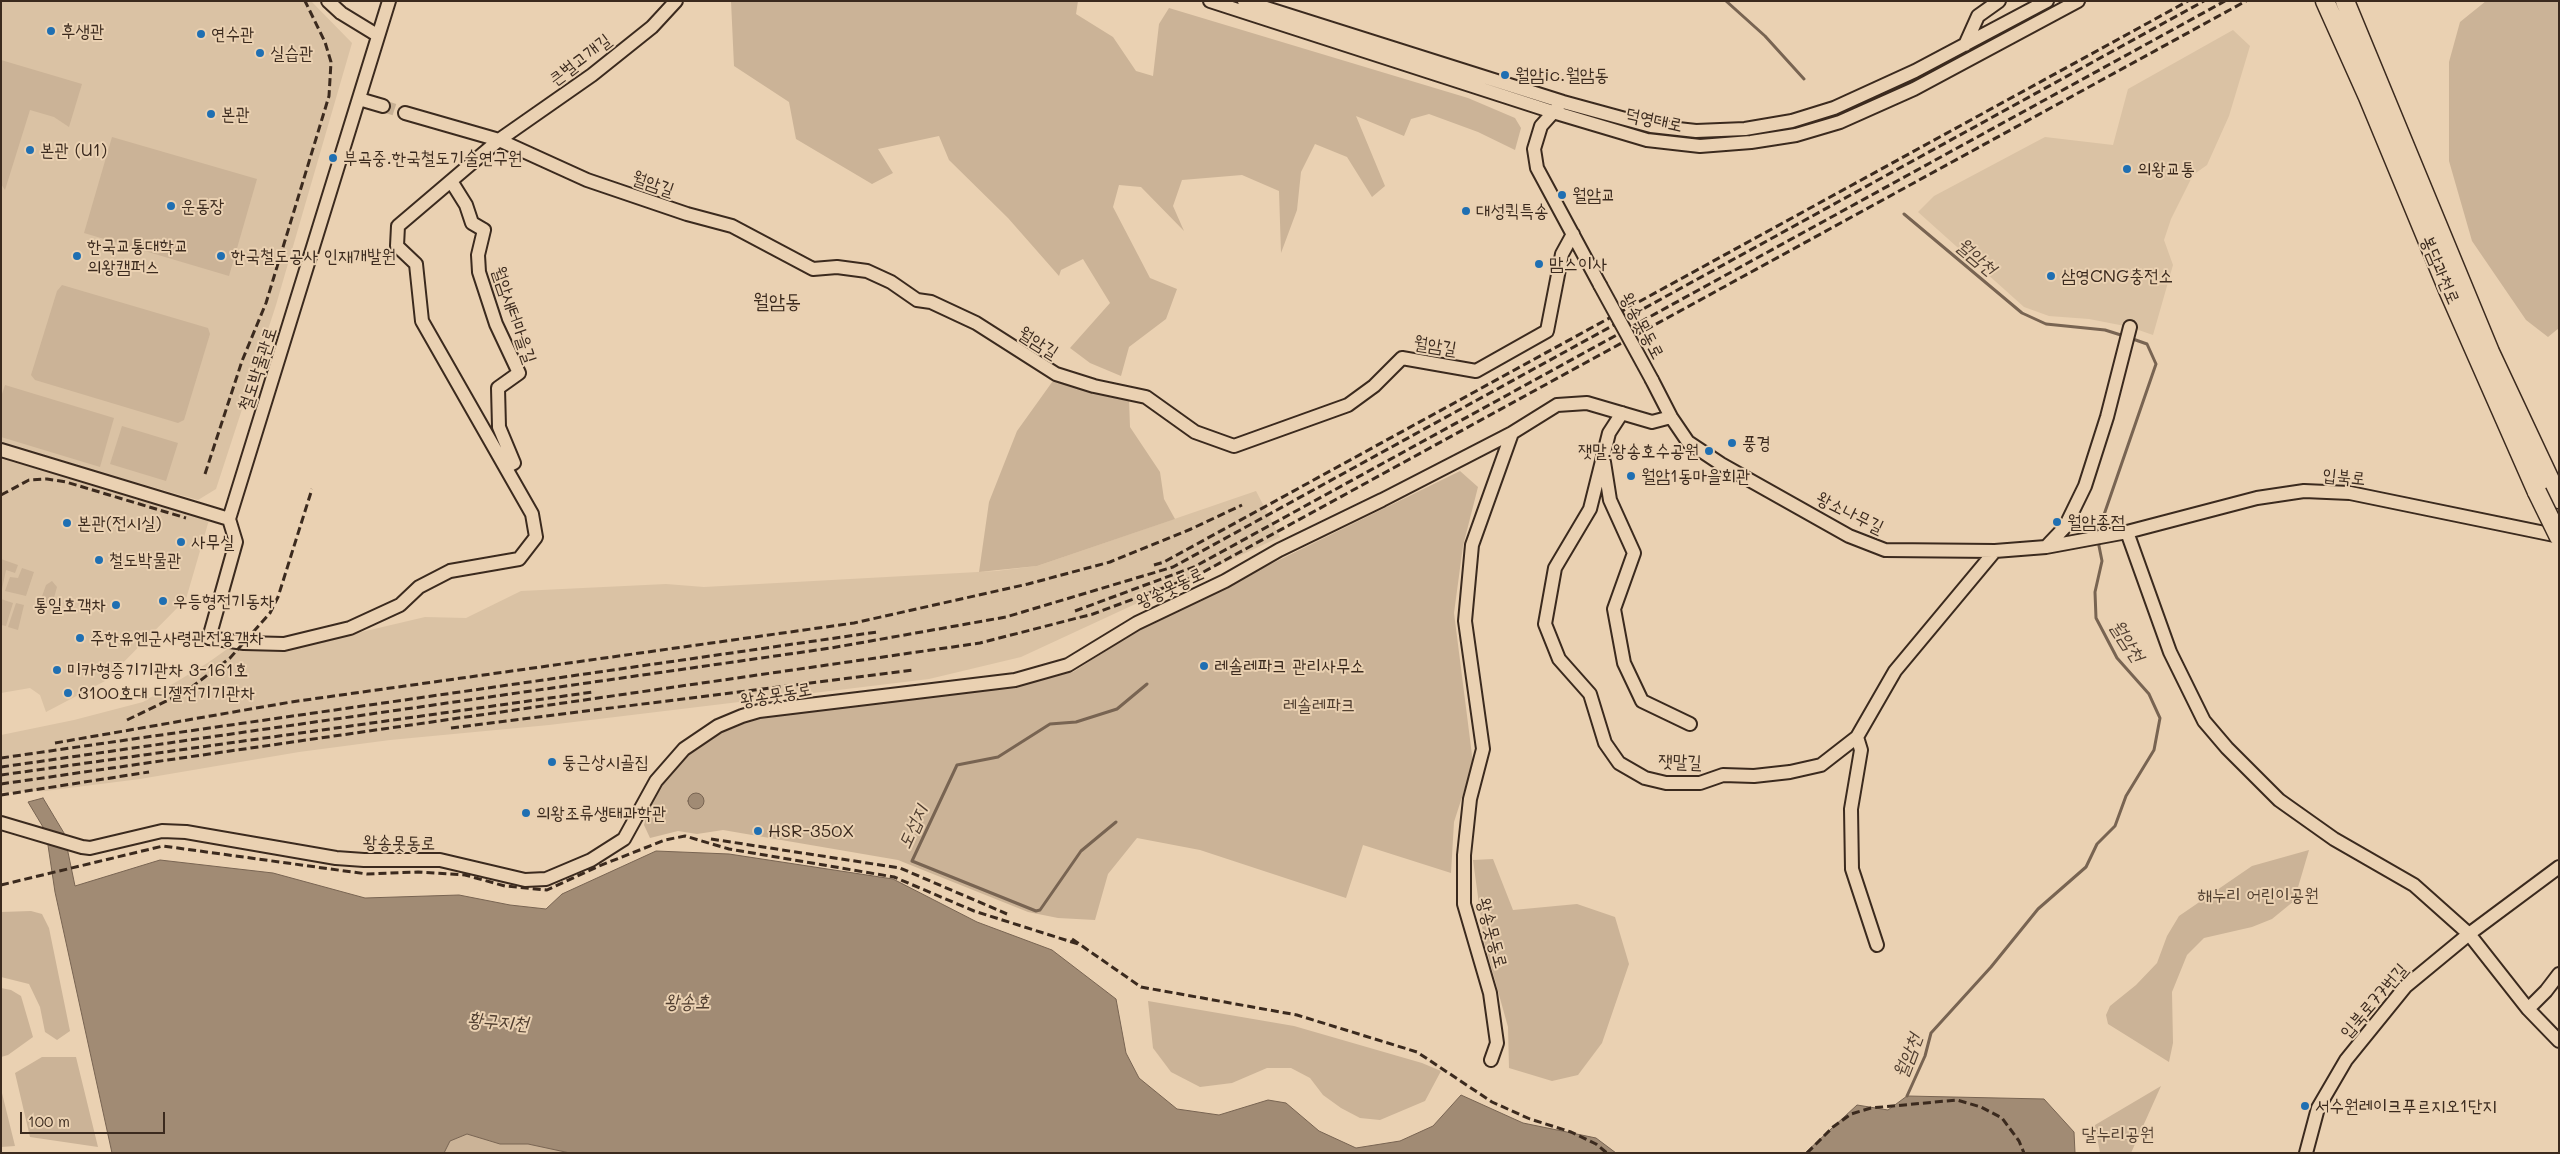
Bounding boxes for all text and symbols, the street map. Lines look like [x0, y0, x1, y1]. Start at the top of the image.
place label: 후생관 [61, 20, 104, 42]
place label: 연수관 [211, 23, 254, 45]
marker: 후생관 [45, 25, 57, 37]
marker: 연수관 [195, 28, 207, 40]
street label: 큰벌고개길 [545, 30, 615, 90]
place label: 실습관 [270, 42, 313, 64]
marker: 실습관 [254, 47, 266, 59]
place label: 월암ic.월암동 [1515, 64, 1609, 86]
marker: 월암ic.월암동 [1499, 69, 1511, 81]
place label: 본관 [221, 103, 250, 125]
street label: 덕영대로 [1623, 103, 1685, 137]
marker: 본관 [205, 108, 217, 120]
place label: 본관 (U1) [40, 139, 107, 161]
marker: 본관 (U1) [24, 144, 36, 156]
place label: 부곡중.한국철도기술연구원 [343, 147, 522, 169]
marker: 부곡중.한국철도기술연구원 [327, 152, 339, 164]
place label: 의왕교통 [2137, 158, 2195, 180]
marker: 의왕교통 [2121, 163, 2133, 175]
street label: 월암길 [629, 167, 677, 201]
place label: 월암교 [1572, 184, 1615, 206]
marker: 월암교 [1556, 189, 1568, 201]
place label: 운동장 [181, 195, 224, 217]
marker: 운동장 [165, 200, 177, 212]
place label: 대성퀵특송 [1476, 200, 1548, 222]
marker: 대성퀵특송 [1460, 205, 1472, 217]
street label: 봉담과천로 [2416, 232, 2464, 308]
water label: 월암천 [1951, 234, 2001, 280]
place label: 한국교통대학교 의왕캠퍼스 [87, 235, 188, 278]
place label: 한국철도공사 인재개발원 [231, 245, 396, 267]
marker: 한국교통대학교 의왕캠퍼스 [71, 250, 83, 262]
marker: 한국철도공사 인재개발원 [215, 250, 227, 262]
place label: 맘스이사 [1549, 253, 1607, 275]
marker: 맘스이사 [1533, 258, 1545, 270]
street label: 월암새터마을길 [487, 264, 541, 366]
place label: 삼영CNG충전소 [2061, 265, 2173, 287]
marker: 삼영CNG충전소 [2045, 270, 2057, 282]
street label: 왕송못동로 [1615, 289, 1669, 363]
district label: 월암동 [753, 290, 801, 314]
street label: 월암길 [1014, 322, 1062, 364]
street label: 철도박물관로 [234, 324, 282, 414]
street label: 월암길 [1412, 332, 1458, 360]
place label: 풍경 [1742, 432, 1771, 454]
marker: 풍경 [1726, 437, 1738, 449]
place label: 잿말.왕송호수공원 [1578, 440, 1699, 462]
marker: 잿말.왕송호수공원 [1703, 445, 1715, 457]
street label: 입북로 [2321, 464, 2367, 490]
place label: 월암1동마을회관 [1641, 465, 1750, 487]
marker: 월암1동마을회관 [1625, 470, 1637, 482]
street label: 왕소나무길 [1813, 487, 1887, 539]
place label: 월암종점 [2067, 511, 2125, 533]
place label: 본관(전시실) [77, 512, 162, 534]
marker: 월암종점 [2051, 516, 2063, 528]
marker: 본관(전시실) [61, 517, 73, 529]
place label: 사무실 [191, 531, 234, 553]
marker: 사무실 [175, 536, 187, 548]
place label: 철도박물관 [109, 549, 181, 571]
marker: 철도박물관 [93, 554, 105, 566]
street label: 왕송못동로 [1133, 563, 1207, 613]
place label: 우등형전기동차 [173, 590, 274, 612]
place label: 통일호객차 [34, 594, 106, 616]
marker: 우등형전기동차 [157, 595, 169, 607]
marker: 통일호객차 [110, 599, 122, 611]
water label: 월암천 [2105, 616, 2149, 666]
place label: 주한유엔군사령관전용객차 [90, 627, 264, 649]
marker: 주한유엔군사령관전용객차 [74, 632, 86, 644]
place label: 레솔레파크 관리사무소 [1214, 655, 1365, 677]
place label: 미카형증기기관차 3-161호 [67, 659, 248, 681]
marker: 레솔레파크 관리사무소 [1198, 660, 1210, 672]
marker: 미카형증기기관차 3-161호 [51, 664, 63, 676]
street label: 왕송못동로 [738, 678, 814, 712]
place label: 3100호대 디젤전기기관차 [78, 682, 255, 704]
marker: 3100호대 디젤전기기관차 [62, 687, 74, 699]
park label: 레솔레파크 [1283, 694, 1355, 716]
street label: 잿말길 [1658, 750, 1702, 774]
place label: 둥근상시골집 [562, 751, 649, 773]
marker: 둥근상시골집 [546, 756, 558, 768]
water label: 도섭지 [893, 801, 933, 853]
place label: 의왕조류생태과학관 [536, 802, 666, 824]
marker: 의왕조류생태과학관 [520, 807, 532, 819]
place label: HSR-350X [768, 820, 854, 842]
marker: HSR-350X [752, 825, 764, 837]
street label: 왕송못동로 [363, 832, 435, 854]
park label: 해누리 어린이공원 [2197, 884, 2319, 906]
street label: 왕송못동로 [1472, 895, 1512, 971]
street label: 입북로77번길 [2336, 959, 2412, 1043]
water label: 왕송호 [664, 991, 710, 1013]
water label: 황구지천 [467, 1008, 529, 1036]
water label: 월암천 [1889, 1031, 1927, 1081]
place label: 서수원레이크푸르지오1단지 [2315, 1095, 2497, 1117]
marker: 서수원레이크푸르지오1단지 [2299, 1100, 2311, 1112]
scale bar [22, 1102, 168, 1134]
text: 100 m [28, 1111, 70, 1131]
park label: 달누리공원 [2082, 1123, 2154, 1145]

